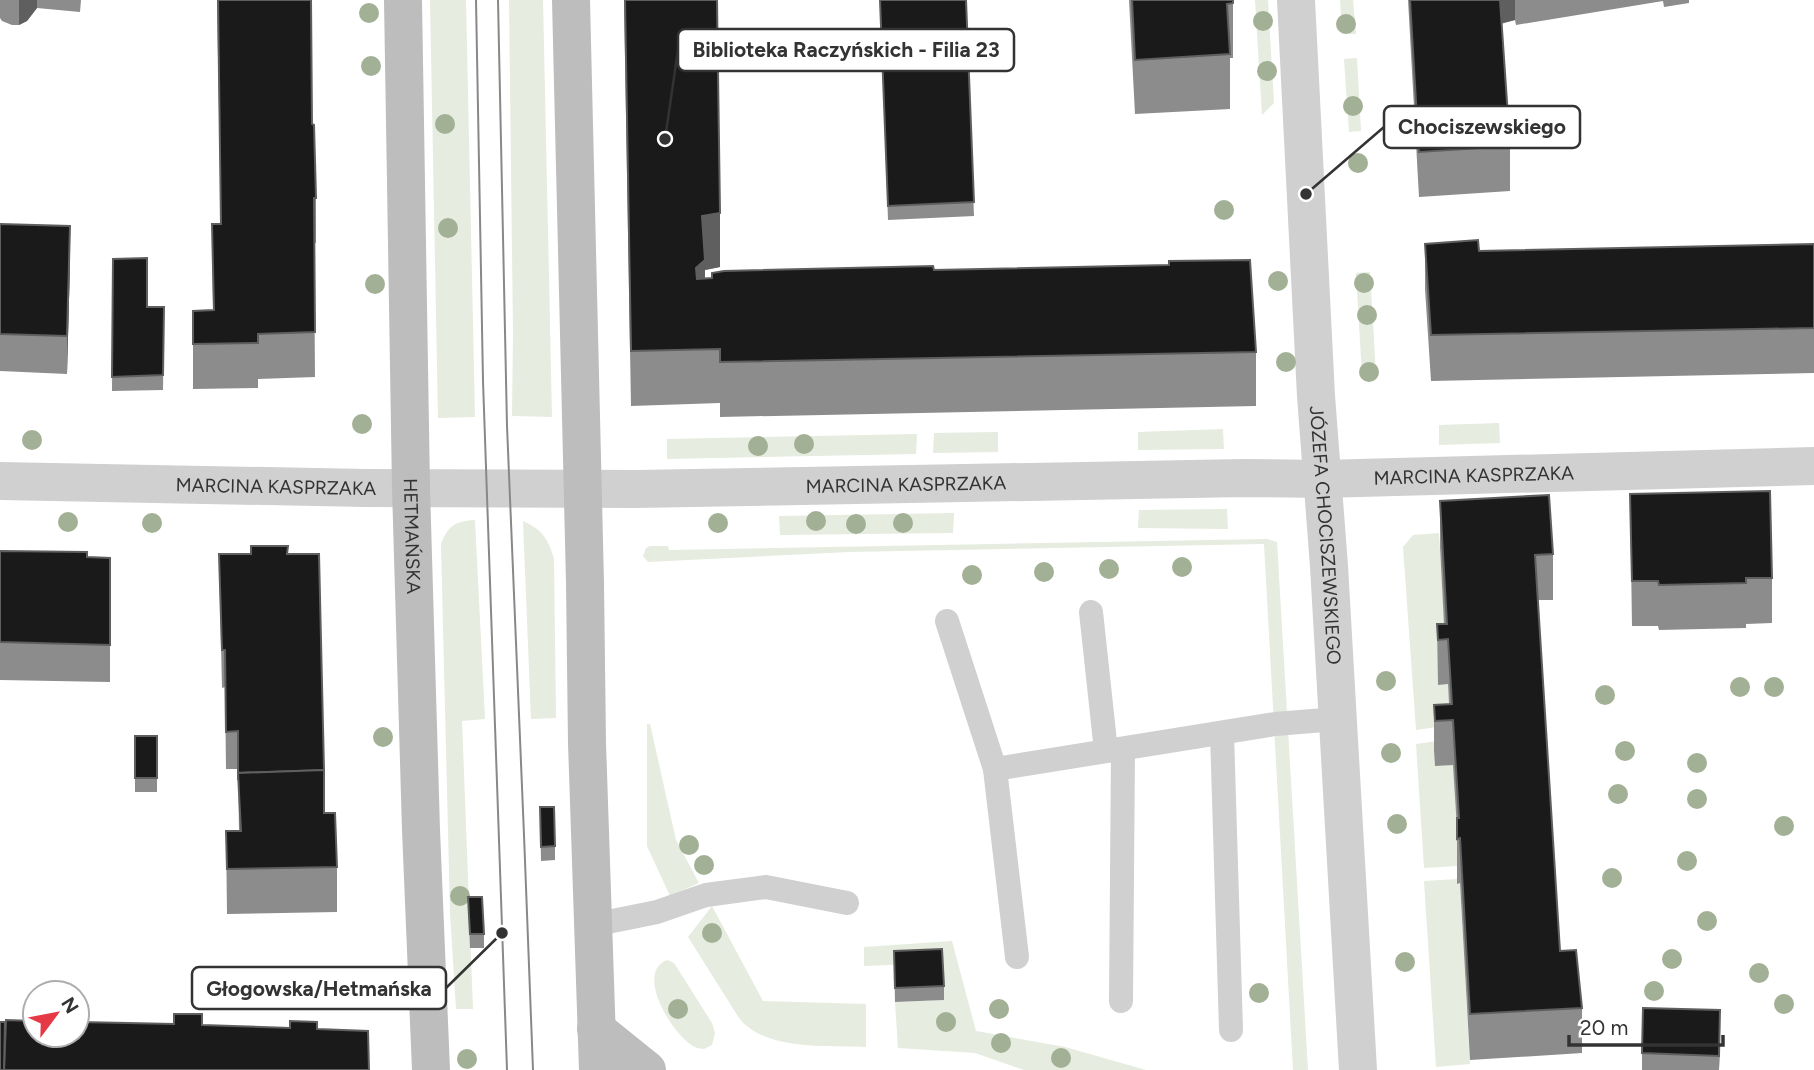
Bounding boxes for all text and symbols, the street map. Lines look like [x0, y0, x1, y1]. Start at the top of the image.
callout: Biblioteka Raczyńskich - Filia 23 [678, 29, 1014, 71]
text: Biblioteka Raczyńskich - Filia 23 [692, 37, 1000, 62]
callout: Chociszewskiego [1384, 106, 1580, 148]
text: Chociszewskiego [1398, 114, 1566, 139]
street label: JÓZEFA CHOCISZEWSKIEGO [1305, 405, 1346, 665]
street label: MARCINA KASPRZAKA [1373, 461, 1574, 490]
street label: MARCINA KASPRZAKA [805, 471, 1007, 498]
street label: MARCINA KASPRZAKA [175, 473, 376, 500]
street label: HETMAŃSKA [399, 478, 425, 594]
callout: Głogowska/Hetmańska [192, 967, 446, 1009]
text: Głogowska/Hetmańska [206, 976, 432, 1001]
north arrow [21, 979, 91, 1049]
text: N [56, 993, 84, 1018]
scale bar [1569, 1004, 1723, 1048]
text: 20 m [1580, 1015, 1628, 1040]

